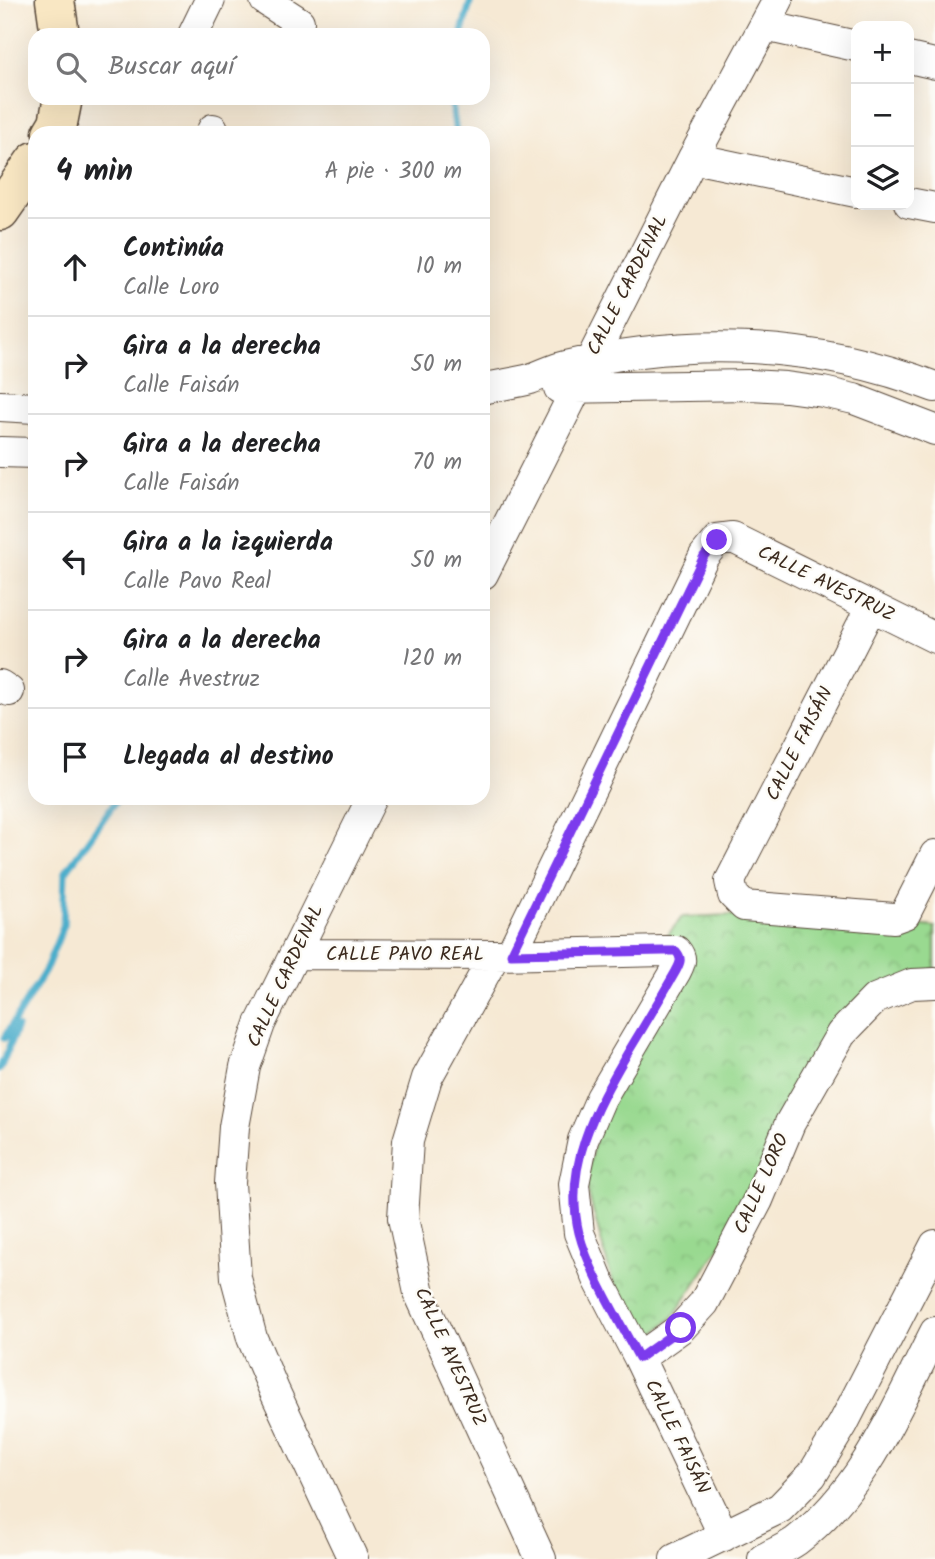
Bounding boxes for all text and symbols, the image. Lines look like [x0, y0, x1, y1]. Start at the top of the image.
map controls [851, 21, 914, 210]
button: + [851, 21, 914, 84]
search box [28, 28, 490, 105]
text: Buscar aquí [108, 46, 234, 88]
icon: search [52, 48, 90, 86]
button: − [851, 84, 914, 147]
button: layers [851, 147, 914, 210]
text: 4 min [56, 148, 133, 196]
text: A pie · 300 m [324, 154, 462, 190]
street label: CALLE CARDENAL [580, 209, 676, 361]
text: Continúa [123, 228, 224, 270]
icon: ahead [56, 248, 94, 286]
text: 10 m [416, 249, 462, 285]
text: Calle Loro [123, 270, 219, 306]
text: Gira a la derecha [123, 326, 321, 368]
icon: right [56, 346, 94, 384]
text: 50 m [411, 347, 462, 383]
text: Calle Faisán [123, 368, 240, 404]
text: Gira a la derecha [123, 424, 321, 466]
icon: right [56, 444, 94, 482]
text: 70 m [412, 445, 462, 481]
text: Calle Faisán [123, 466, 240, 502]
text: Gira a la izquierda [123, 522, 333, 564]
route end [701, 524, 732, 555]
street label: CALLE AVESTRUZ [752, 538, 900, 630]
icon: left [56, 542, 94, 580]
text: 50 m [411, 543, 462, 579]
text: Calle Pavo Real [123, 564, 271, 600]
text: Gira a la derecha [123, 620, 321, 662]
icon: right [56, 640, 94, 678]
text: 120 m [402, 641, 462, 677]
text: Calle Avestruz [123, 662, 260, 698]
street label: CALLE FAISÁN [758, 682, 842, 806]
text: Llegada al destino [123, 736, 334, 778]
icon: arrive [56, 738, 94, 776]
street label: CALLE CARDENAL [240, 900, 332, 1052]
street label: CALLE PAVO REAL [326, 940, 484, 970]
street label: CALLE LORO [726, 1129, 798, 1239]
street label: CALLE AVESTRUZ [406, 1283, 494, 1431]
route start [665, 1312, 696, 1343]
street label: CALLE FAISÁN [636, 1375, 718, 1500]

